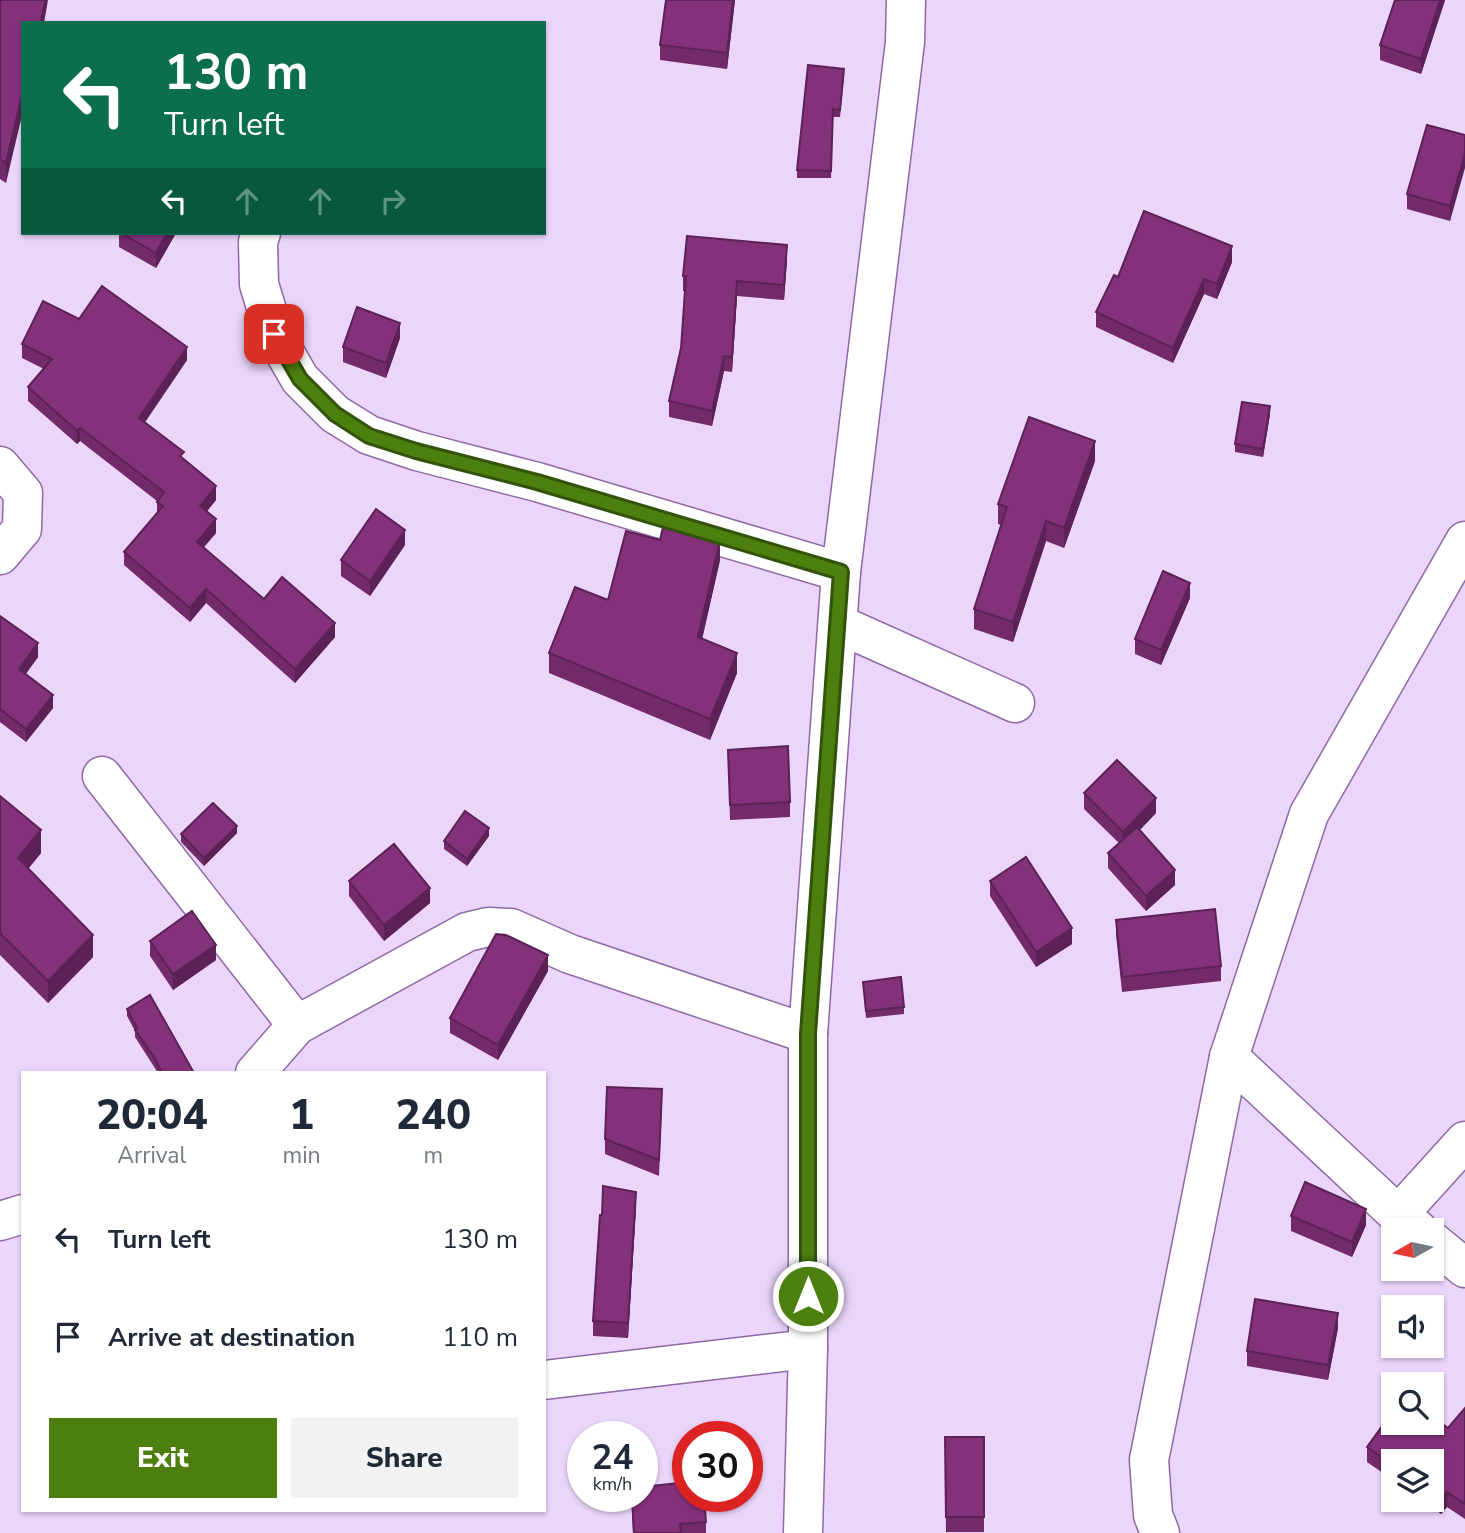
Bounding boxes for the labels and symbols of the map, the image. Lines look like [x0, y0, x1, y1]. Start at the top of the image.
pin [244, 304, 304, 364]
north arrow [1381, 1218, 1444, 1281]
position arrow [771, 1259, 845, 1333]
speed limit sign: 30 [672, 1421, 763, 1512]

